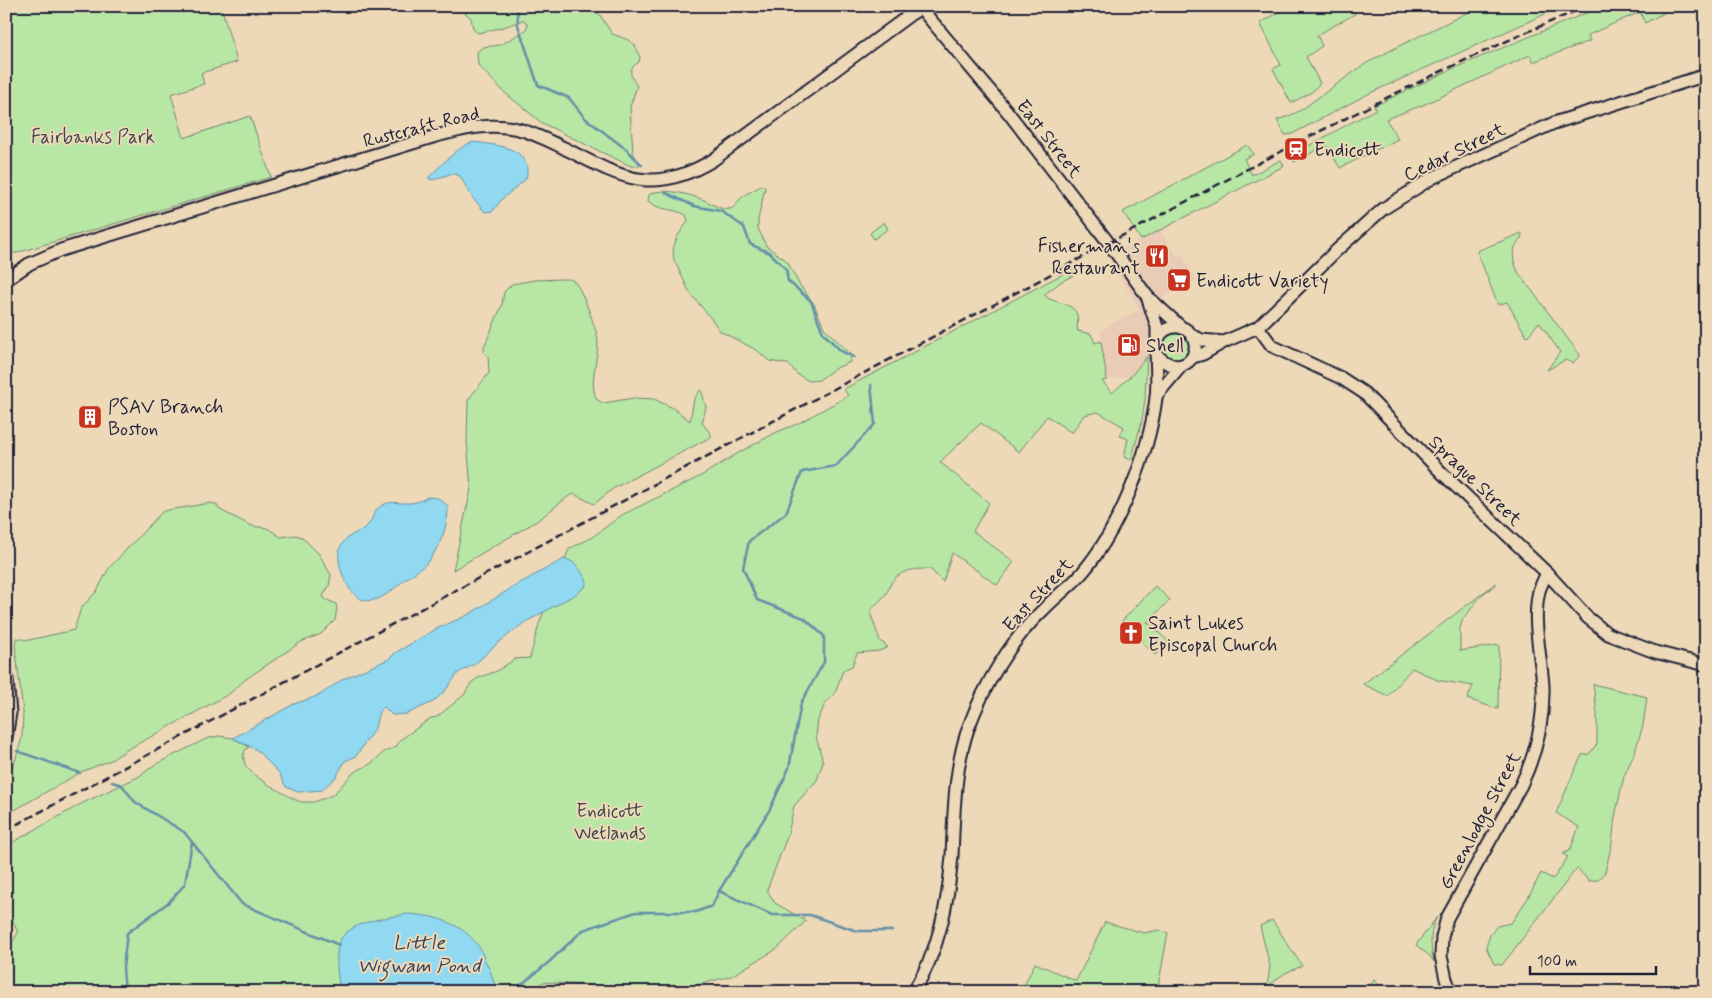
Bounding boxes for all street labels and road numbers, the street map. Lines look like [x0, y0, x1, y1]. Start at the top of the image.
street label: East Street [1010, 95, 1087, 183]
street label: Rustcraft Road [361, 101, 482, 154]
street label: Cedar Street [1400, 117, 1510, 188]
street label: Sprague Street [1422, 430, 1527, 533]
street label: East Street [997, 552, 1079, 638]
street label: Greenlodge Street [1434, 748, 1529, 895]

